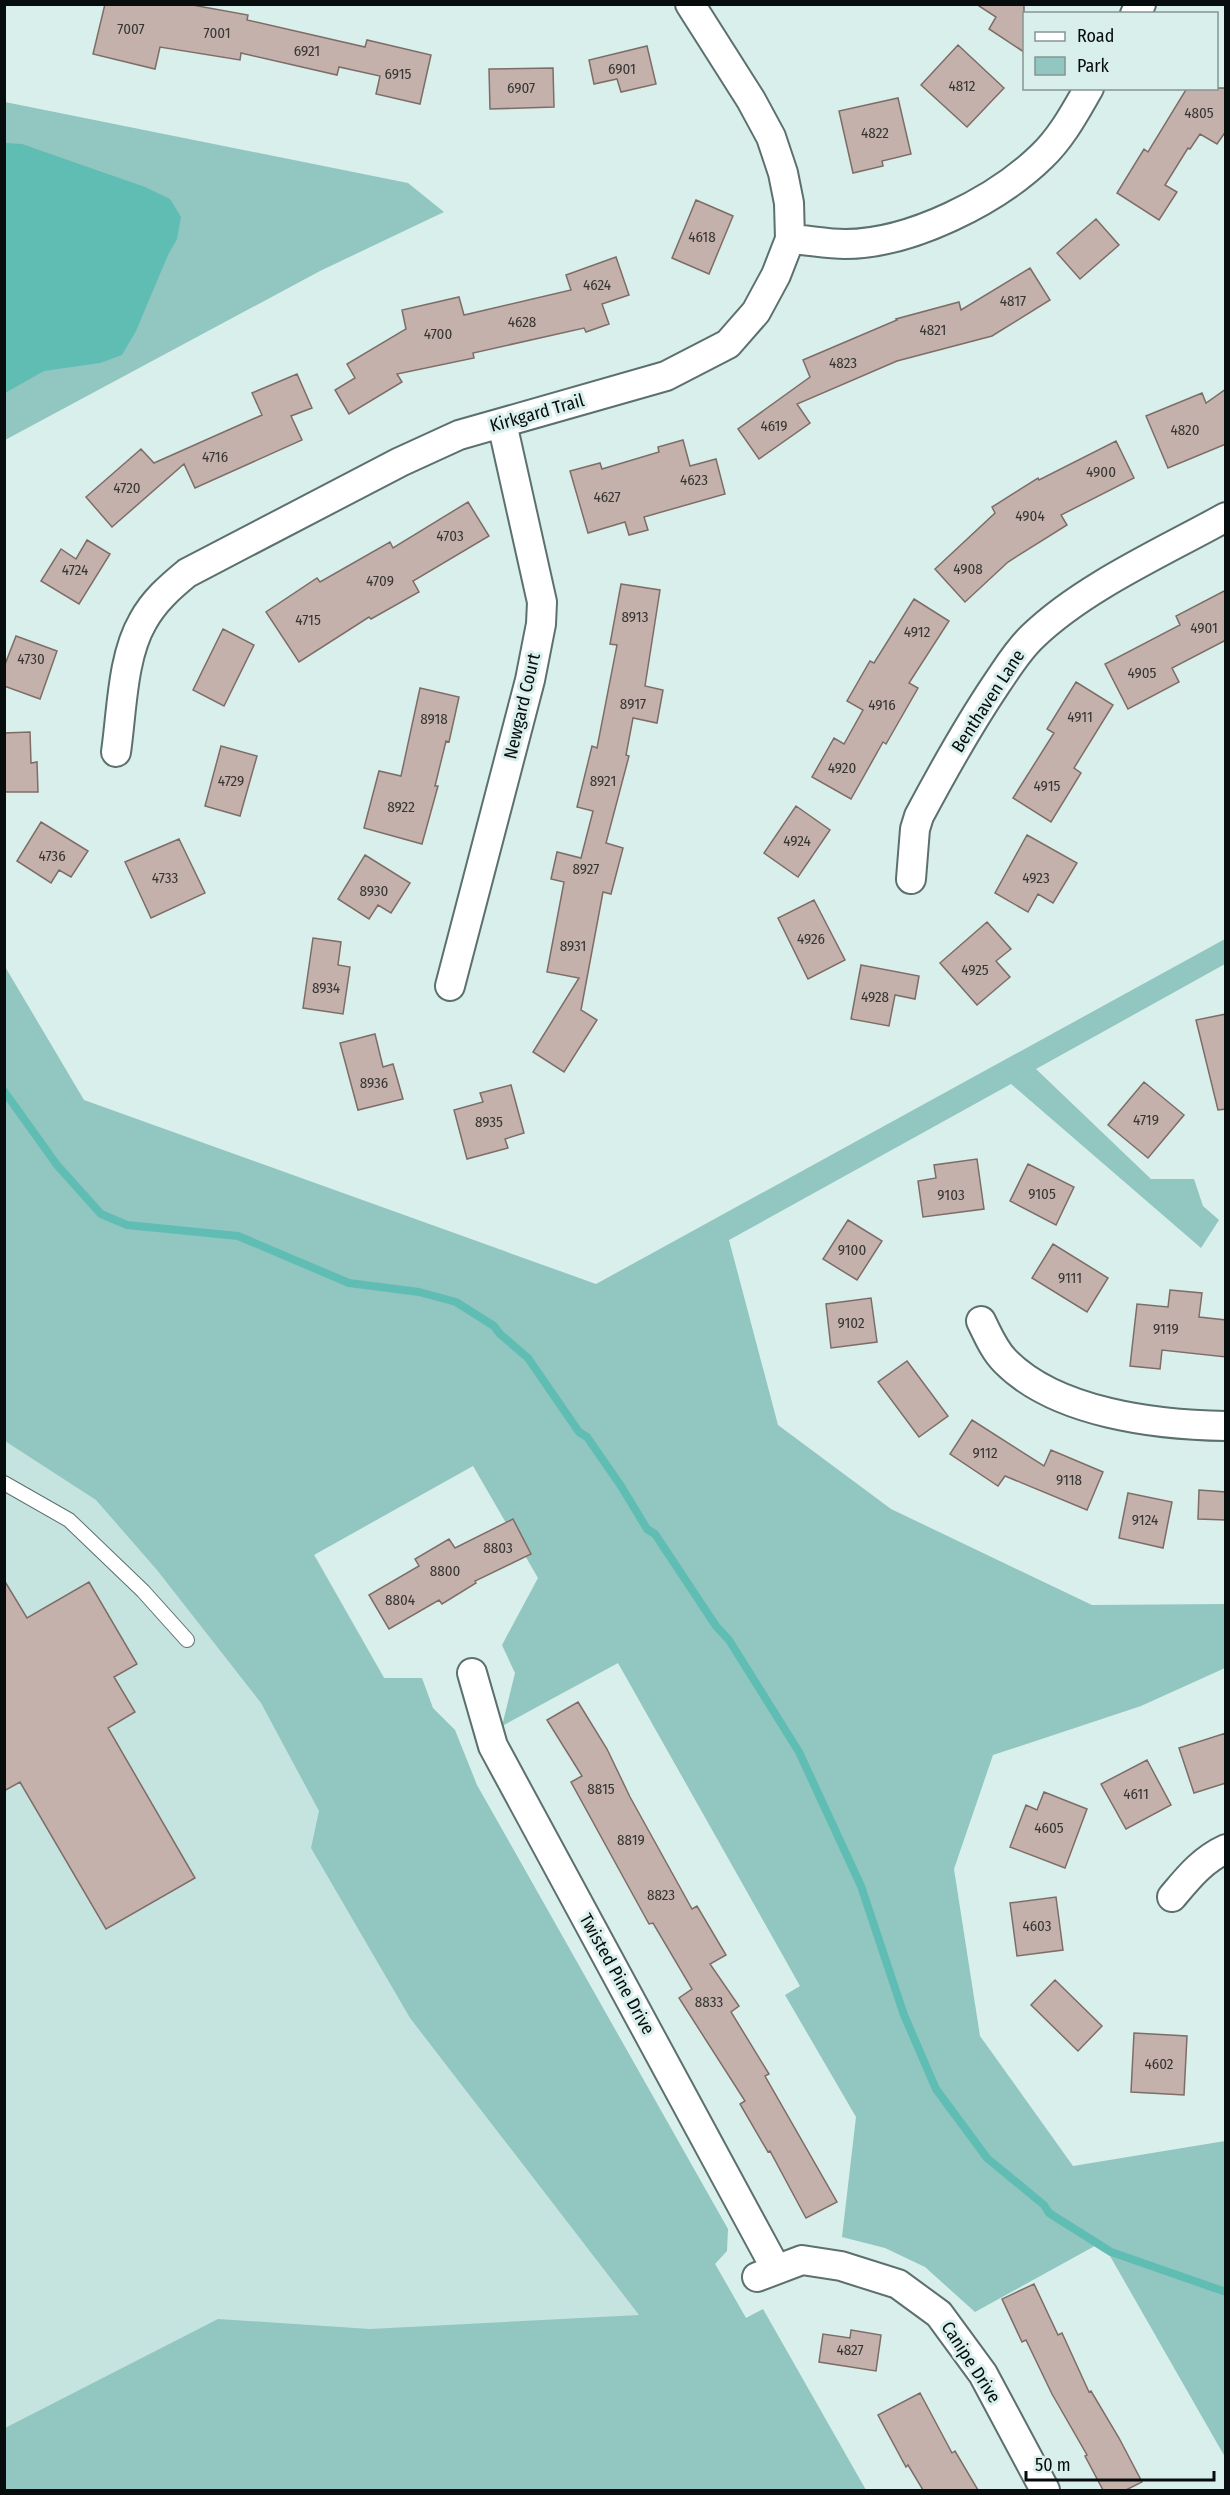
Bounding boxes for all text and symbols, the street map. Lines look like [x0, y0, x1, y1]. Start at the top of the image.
legend [1023, 12, 1218, 90]
house number: 7007 [117, 20, 145, 38]
house number: 7001 [203, 24, 231, 42]
text: Road [1077, 25, 1114, 47]
house number: 6921 [294, 42, 320, 60]
text: Park [1077, 55, 1110, 77]
house number: 6901 [608, 60, 636, 78]
house number: 6915 [384, 65, 412, 83]
house number: 4812 [949, 77, 976, 95]
house number: 6907 [507, 79, 535, 97]
house number: 4805 [1184, 104, 1214, 122]
house number: 4822 [861, 124, 889, 142]
house number: 4618 [688, 228, 716, 246]
house number: 4624 [583, 276, 611, 294]
house number: 4817 [1000, 292, 1026, 310]
house number: 4628 [508, 313, 536, 331]
house number: 4821 [920, 321, 946, 339]
house number: 4700 [424, 325, 452, 343]
house number: 4823 [829, 354, 857, 372]
street label: Kirkgard Trail [487, 389, 587, 437]
house number: 4619 [760, 417, 788, 435]
house number: 4820 [1170, 421, 1200, 439]
house number: 4716 [202, 448, 228, 466]
house number: 4900 [1086, 463, 1116, 481]
house number: 4623 [680, 471, 708, 489]
house number: 4720 [113, 479, 141, 497]
house number: 4627 [593, 488, 621, 506]
house number: 4904 [1015, 507, 1045, 525]
house number: 4703 [436, 527, 464, 545]
house number: 4908 [953, 560, 983, 578]
house number: 4724 [62, 561, 88, 579]
house number: 4709 [366, 572, 394, 590]
house number: 8913 [622, 608, 649, 626]
house number: 4715 [295, 611, 321, 629]
house number: 4901 [1190, 619, 1218, 637]
house number: 4912 [904, 623, 931, 641]
street label: Benthaven Lane [947, 646, 1029, 756]
house number: 4730 [17, 650, 45, 668]
street label: Newgard Court [499, 651, 545, 761]
house number: 4905 [1128, 664, 1157, 682]
house number: 8917 [620, 695, 646, 713]
house number: 4916 [868, 696, 896, 714]
house number: 4911 [1067, 708, 1093, 726]
house number: 8918 [420, 710, 448, 728]
house number: 4920 [828, 759, 856, 777]
house number: 4729 [218, 772, 244, 790]
house number: 8921 [590, 772, 616, 790]
house number: 4915 [1034, 777, 1060, 795]
house number: 8922 [387, 798, 415, 816]
house number: 4924 [783, 832, 811, 850]
house number: 4736 [38, 847, 66, 865]
house number: 8927 [573, 860, 599, 878]
house number: 4733 [152, 869, 178, 887]
house number: 4923 [1022, 869, 1050, 887]
house number: 8930 [360, 882, 388, 900]
house number: 4926 [797, 930, 825, 948]
house number: 8931 [560, 937, 586, 955]
house number: 4925 [961, 961, 989, 979]
house number: 8934 [312, 979, 340, 997]
house number: 4928 [861, 988, 889, 1006]
house number: 8936 [360, 1074, 388, 1092]
house number: 4719 [1133, 1111, 1159, 1129]
house number: 8935 [475, 1113, 503, 1131]
house number: 9105 [1028, 1185, 1056, 1203]
house number: 9103 [937, 1186, 965, 1204]
house number: 9100 [838, 1241, 866, 1259]
house number: 9111 [1058, 1269, 1082, 1287]
house number: 9102 [837, 1314, 865, 1332]
house number: 9119 [1153, 1320, 1179, 1338]
house number: 9112 [972, 1444, 998, 1462]
house number: 9118 [1056, 1471, 1082, 1489]
house number: 9124 [1132, 1511, 1158, 1529]
house number: 8803 [483, 1539, 513, 1557]
house number: 8800 [430, 1562, 460, 1580]
house number: 8804 [385, 1591, 415, 1609]
house number: 8815 [587, 1780, 615, 1798]
house number: 4611 [1123, 1785, 1149, 1803]
house number: 4605 [1034, 1819, 1064, 1837]
house number: 8819 [617, 1831, 645, 1849]
house number: 8823 [647, 1886, 675, 1904]
street label: Twisted Pine Drive [575, 1910, 659, 2038]
house number: 4603 [1022, 1917, 1052, 1935]
house number: 8833 [695, 1993, 723, 2011]
house number: 4602 [1145, 2055, 1174, 2073]
street label: Canipe Drive [937, 2317, 1005, 2407]
house number: 4827 [836, 2341, 864, 2359]
scale bar [1026, 2444, 1214, 2482]
text: 50 m [1035, 2454, 1071, 2476]

